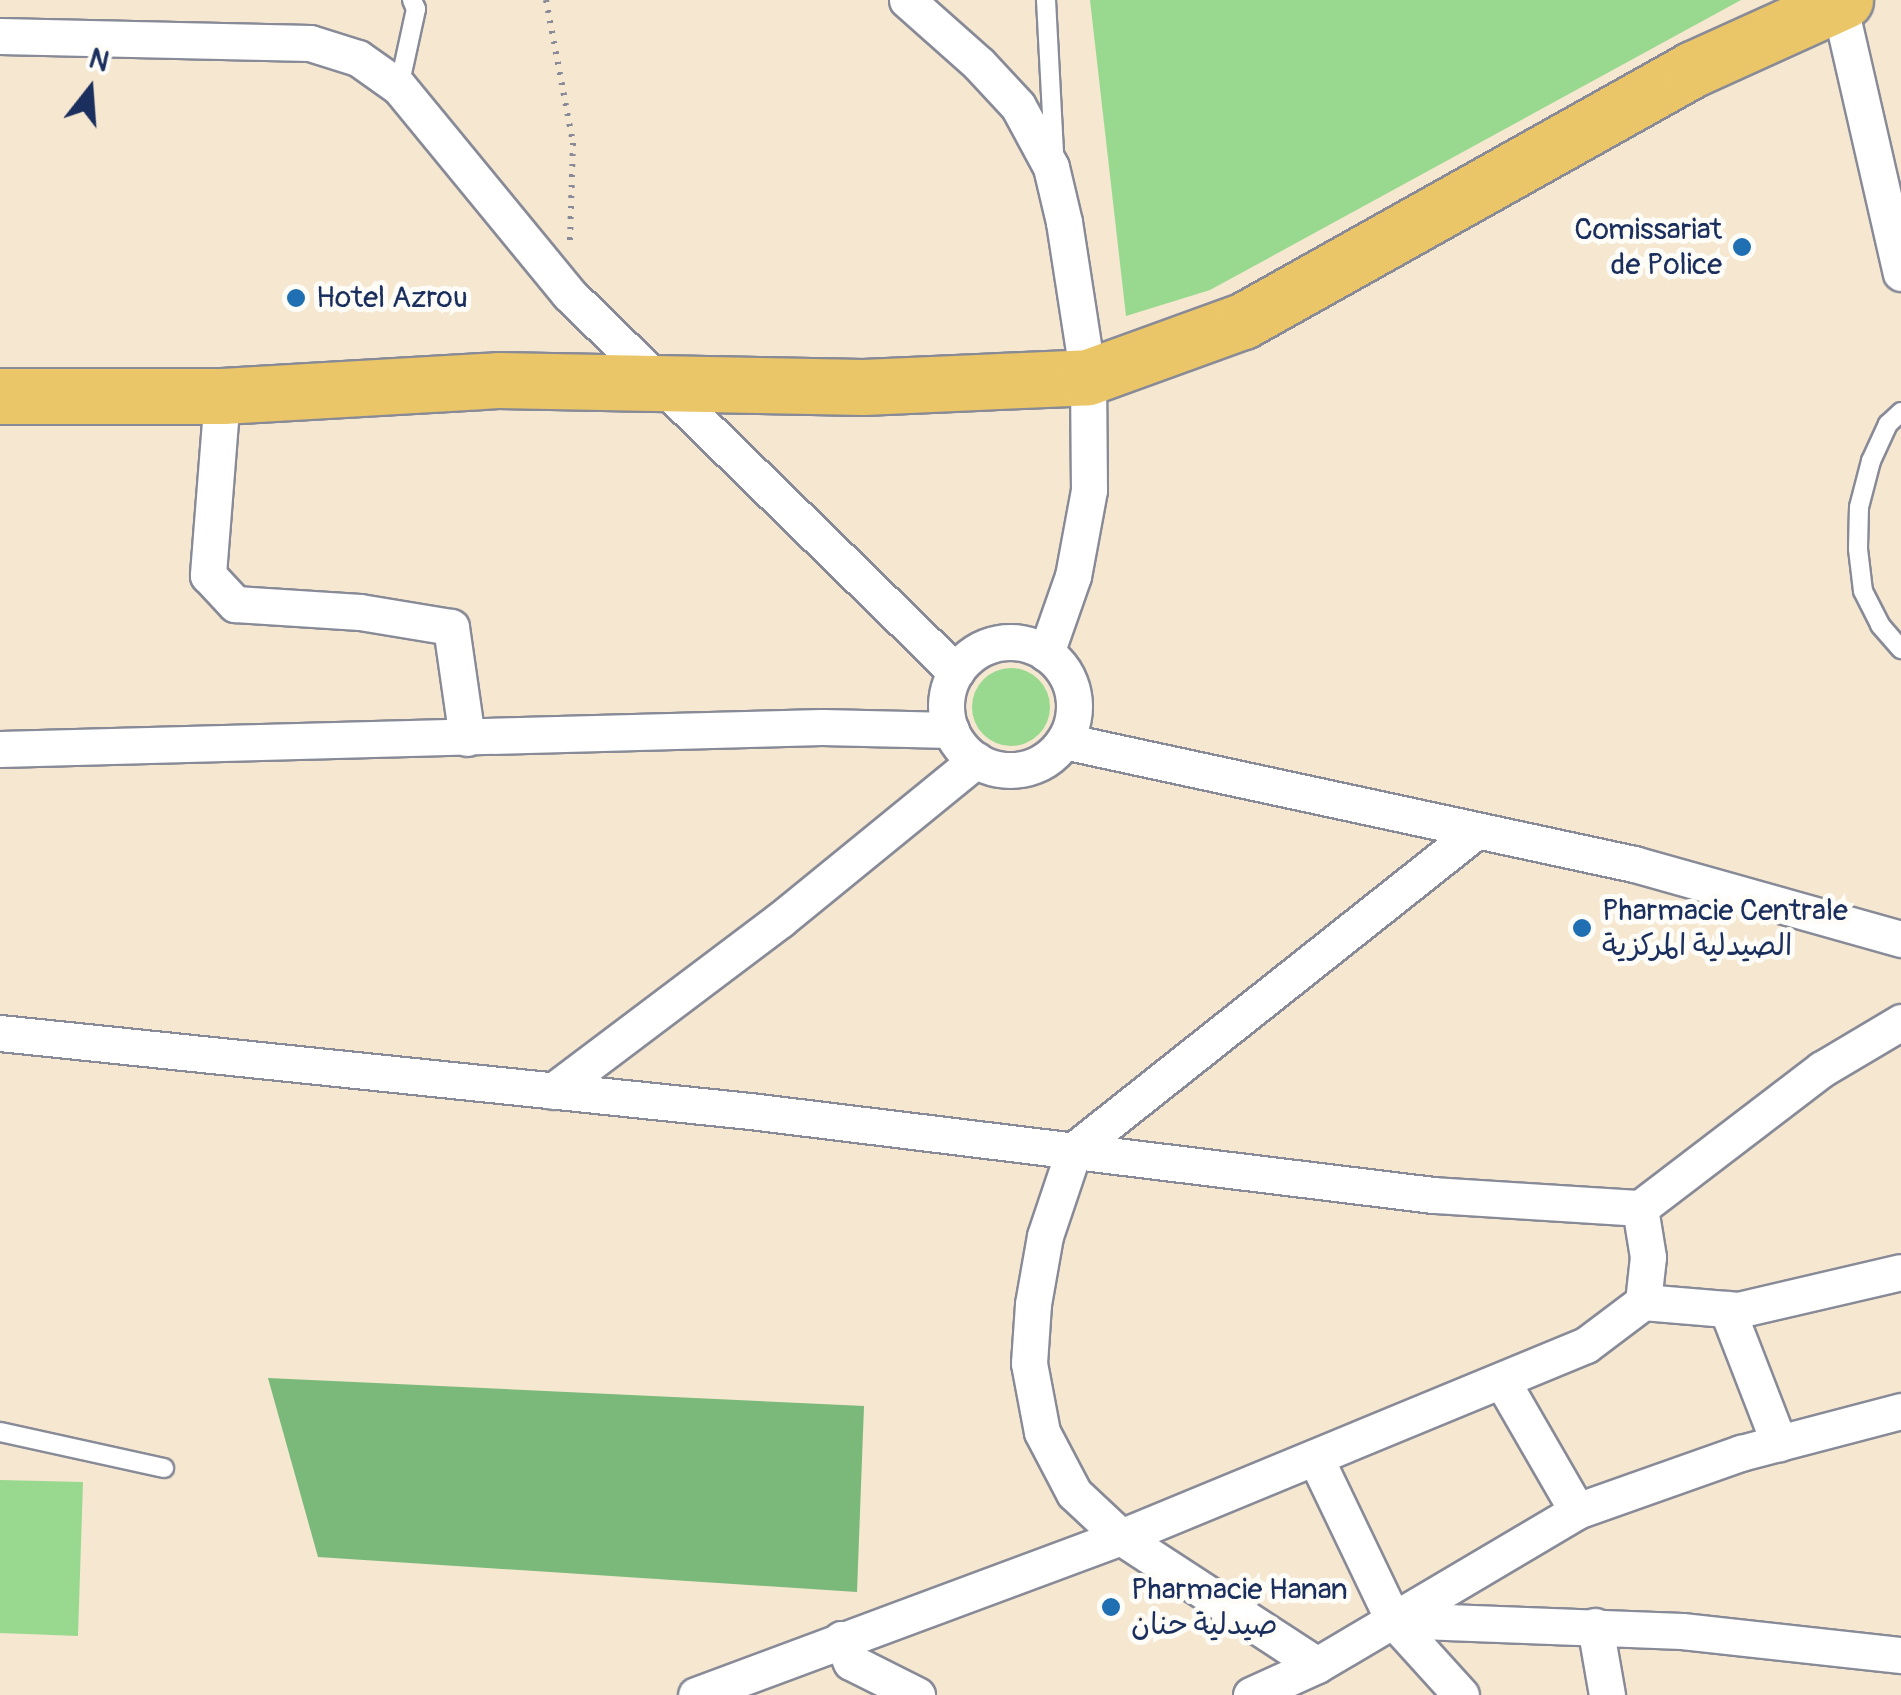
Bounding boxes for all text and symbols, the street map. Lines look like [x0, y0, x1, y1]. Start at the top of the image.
north arrow [40, 40, 140, 140]
text: N [85, 41, 113, 80]
place label: Comissariat de Police [1574, 212, 1722, 282]
marker: Comissariat de Police [1731, 236, 1753, 258]
place label: Hotel Azrou [316, 280, 468, 316]
marker: Hotel Azrou [285, 287, 307, 309]
place label: Pharmacie Centrale الصيدلية المركزية [1602, 893, 1848, 964]
marker: Pharmacie Centrale الصيدلية المركزية [1571, 917, 1593, 939]
place label: Pharmacie Hanan صيدلية حنان [1131, 1572, 1348, 1642]
marker: Pharmacie Hanan صيدلية حنان [1100, 1596, 1122, 1618]

